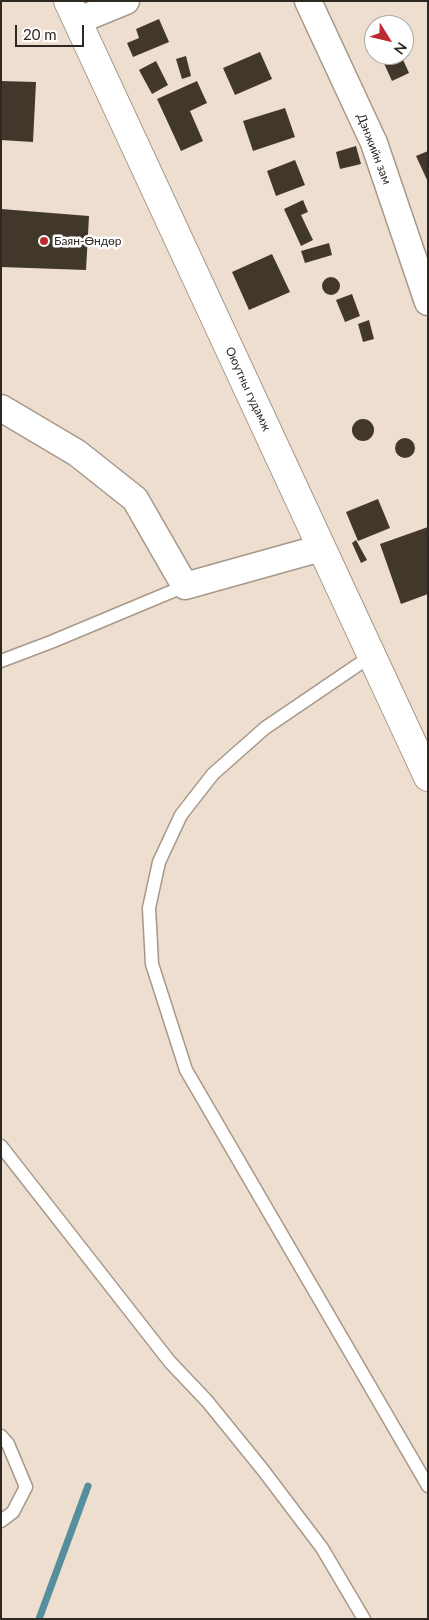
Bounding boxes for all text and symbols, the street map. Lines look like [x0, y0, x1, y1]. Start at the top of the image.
scale bar [18, 15, 86, 47]
north arrow [364, 15, 414, 65]
text: 20 m [23, 25, 57, 43]
text: N [391, 39, 411, 58]
street label: Дэнжийн зам [354, 111, 394, 187]
place label: Баян-Өндөр [54, 234, 122, 248]
marker: Баян-Өндөр [38, 235, 50, 247]
street label: Оюутны гудамж [222, 345, 274, 433]

